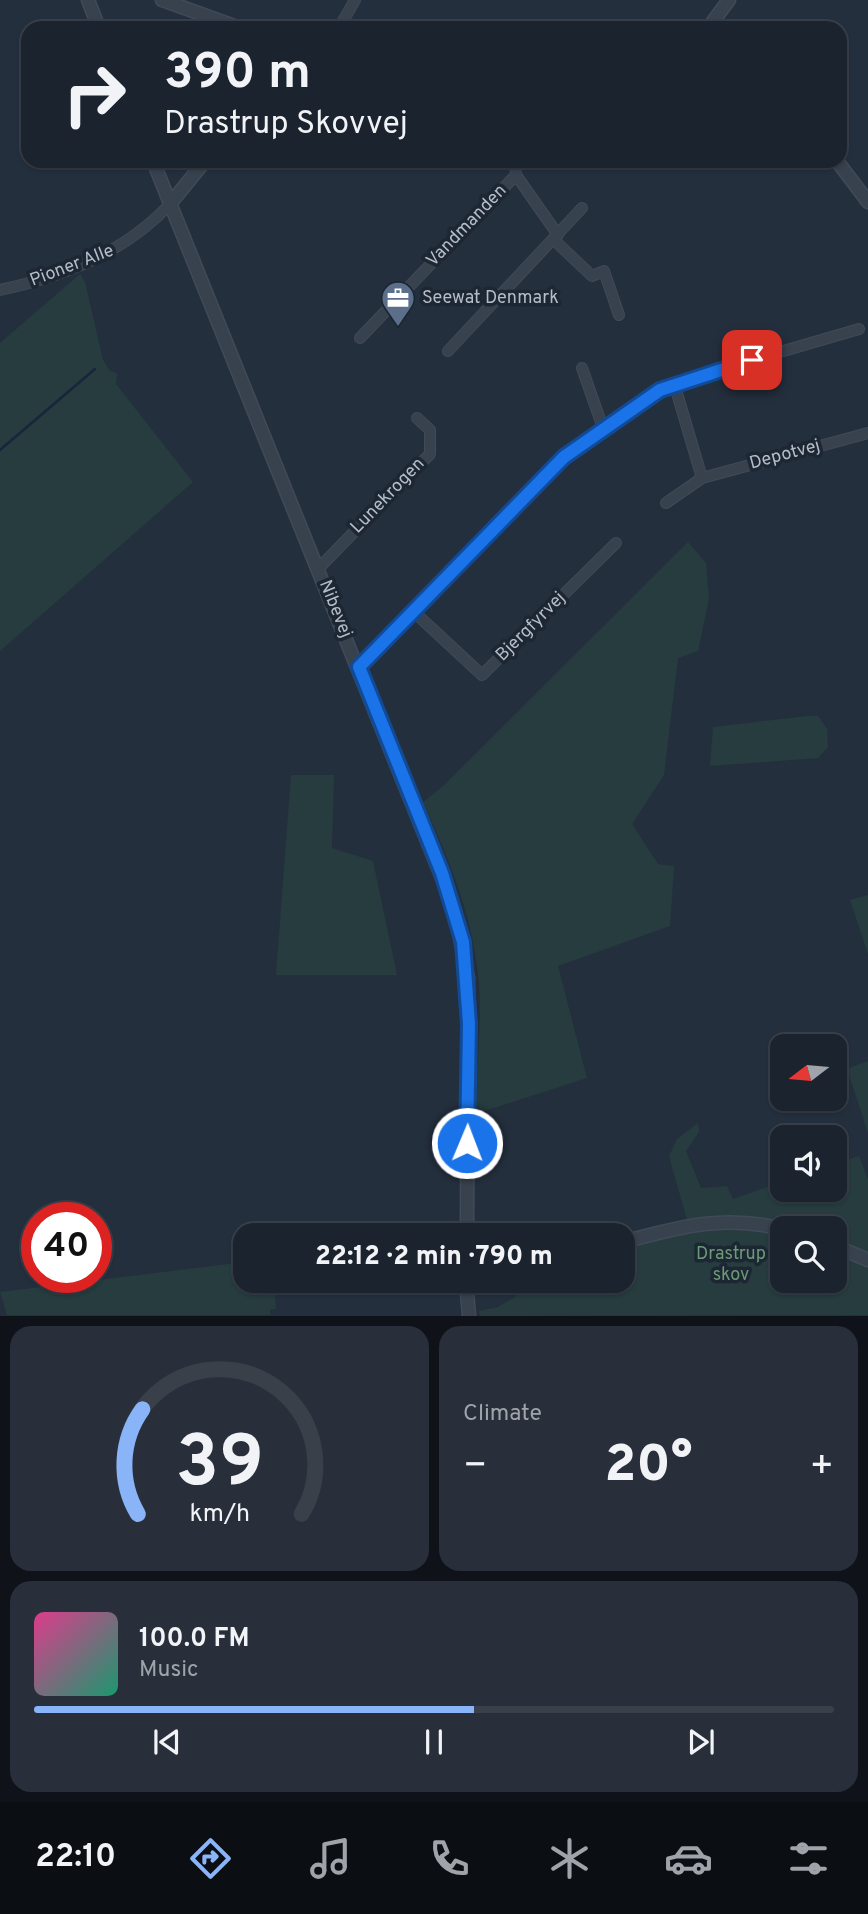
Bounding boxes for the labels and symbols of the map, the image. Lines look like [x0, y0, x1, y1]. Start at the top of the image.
street label: Vandmanden [422, 180, 512, 272]
street label: Pioner Alle [27, 239, 117, 293]
office icon: Seewat Denmark [379, 279, 417, 328]
place label: Seewat Denmark [422, 287, 559, 310]
pin [722, 330, 782, 390]
street label: Depotvej [747, 435, 823, 475]
street label: Lunekrogen [346, 453, 430, 539]
street label: Nibevej [313, 577, 357, 641]
street label: Bjergfyrvej [491, 587, 571, 667]
north arrow [770, 1034, 847, 1111]
position arrow [430, 1106, 504, 1180]
speed limit sign: 40 [21, 1202, 112, 1293]
park label: Drastrup skov [696, 1243, 766, 1287]

